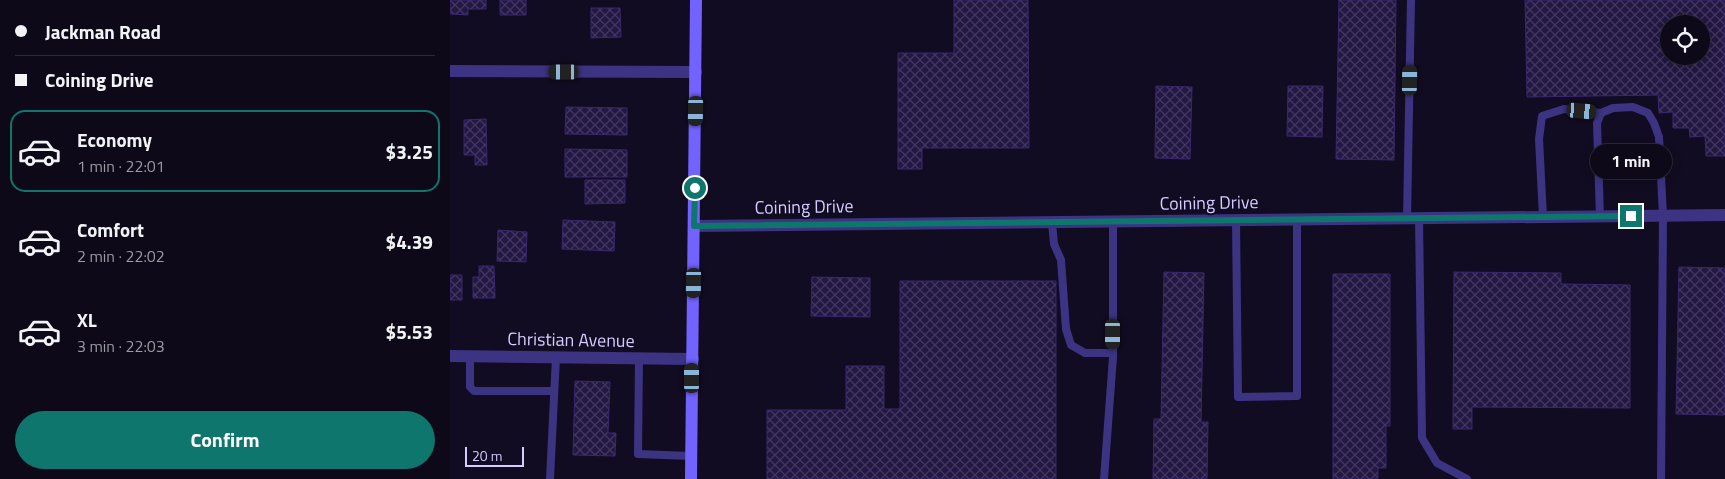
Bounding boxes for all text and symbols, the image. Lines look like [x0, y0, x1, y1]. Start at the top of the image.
map controls [1660, 15, 1710, 65]
button: locate [1660, 15, 1710, 65]
text: Jackman Road [45, 17, 161, 46]
text: Coining Drive [45, 65, 154, 94]
car [549, 65, 579, 80]
car [1402, 65, 1417, 95]
car [688, 96, 703, 126]
car [1566, 102, 1597, 120]
text: Economy [77, 125, 152, 154]
icon: car [17, 129, 62, 174]
text: $3.25 [386, 137, 433, 166]
callout: 1 min [1590, 144, 1672, 178]
text: 1 min [1612, 149, 1650, 173]
text: 1 min · 22:01 [77, 154, 165, 178]
route start [684, 177, 706, 199]
street label: Coining Drive [1159, 188, 1259, 217]
street label: Coining Drive [754, 192, 854, 221]
route end [1620, 205, 1642, 227]
text: Comfort [77, 215, 144, 244]
icon: car [17, 219, 62, 264]
text: $4.39 [386, 227, 433, 256]
text: 2 min · 22:02 [77, 244, 165, 268]
car [686, 268, 701, 298]
text: XL [77, 305, 97, 334]
icon: car [17, 309, 62, 354]
text: $5.53 [386, 317, 433, 346]
car [1105, 319, 1120, 349]
street label: Christian Avenue [507, 325, 635, 354]
text: 3 min · 22:03 [77, 334, 165, 358]
car [684, 363, 699, 393]
button: Confirm [15, 411, 435, 469]
scale bar [465, 444, 524, 467]
text: 20 m [472, 445, 502, 466]

